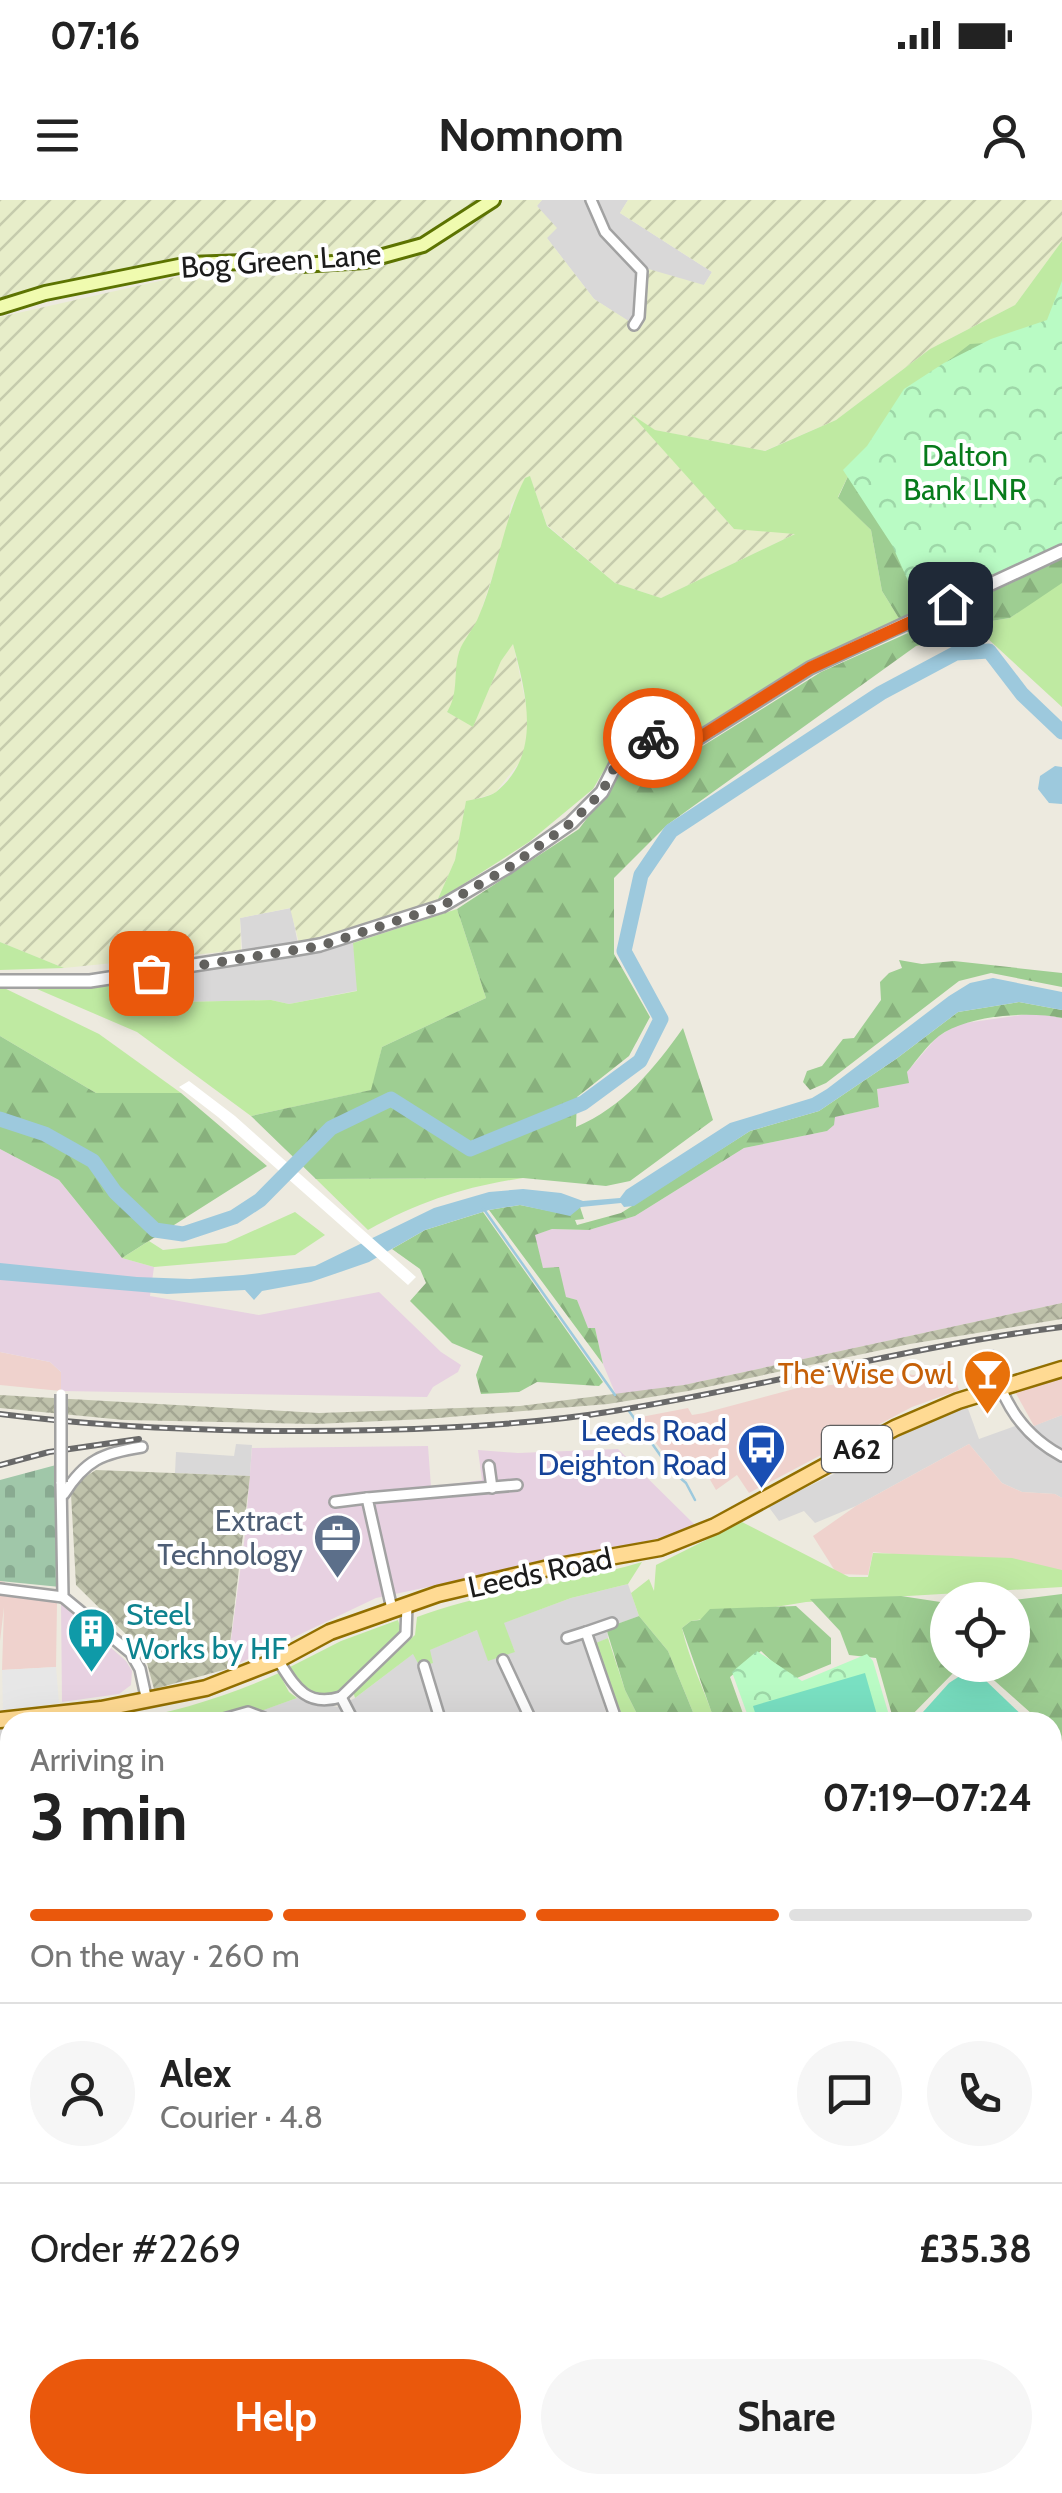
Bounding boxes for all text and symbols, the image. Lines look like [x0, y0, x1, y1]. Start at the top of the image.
text: 07:16 [50, 12, 140, 59]
icon: menu [30, 108, 85, 163]
text: Nomnom [438, 108, 624, 162]
icon: person [977, 108, 1032, 163]
street label: Bog Green Lane [179, 235, 383, 286]
park label: Dalton Bank LNR [903, 437, 1027, 508]
pin [908, 562, 993, 647]
icon: home [923, 577, 978, 632]
courier [603, 688, 703, 788]
icon: bike [626, 711, 681, 766]
pin [109, 931, 194, 1016]
icon: bag [124, 946, 179, 1001]
bar icon: The Wise Owl [962, 1348, 1014, 1416]
place label: The Wise Owl [778, 1355, 953, 1392]
place label: Leeds Road Deighton Road [538, 1412, 727, 1483]
bus stop icon: Leeds Road Deighton Road [736, 1422, 788, 1490]
road number: A62 [822, 1426, 892, 1472]
place label: Extract Technology [157, 1502, 303, 1573]
office icon: Extract Technology [312, 1512, 364, 1580]
street label: Leeds Road [464, 1539, 615, 1606]
map controls [930, 1582, 1030, 1682]
button: locate [930, 1582, 1030, 1682]
place label: Steel Works by HF [126, 1596, 287, 1667]
building icon: Steel Works by HF [65, 1606, 117, 1674]
text: Arriving in [30, 1740, 165, 1779]
text: 07:19–07:24 [823, 1774, 1032, 1821]
text: 3 min [30, 1777, 188, 1856]
text: On the way · 260 m [30, 1936, 300, 1975]
button: person [30, 2041, 135, 2146]
button: chat [797, 2041, 902, 2146]
button: phone [927, 2041, 1032, 2146]
text: Alex [160, 2050, 231, 2097]
text: Courier · 4.8 [160, 2097, 323, 2136]
text: Order #2269 [30, 2225, 241, 2272]
text: £35.38 [919, 2225, 1032, 2272]
button: Help [30, 2359, 521, 2474]
button: Share [541, 2359, 1032, 2474]

